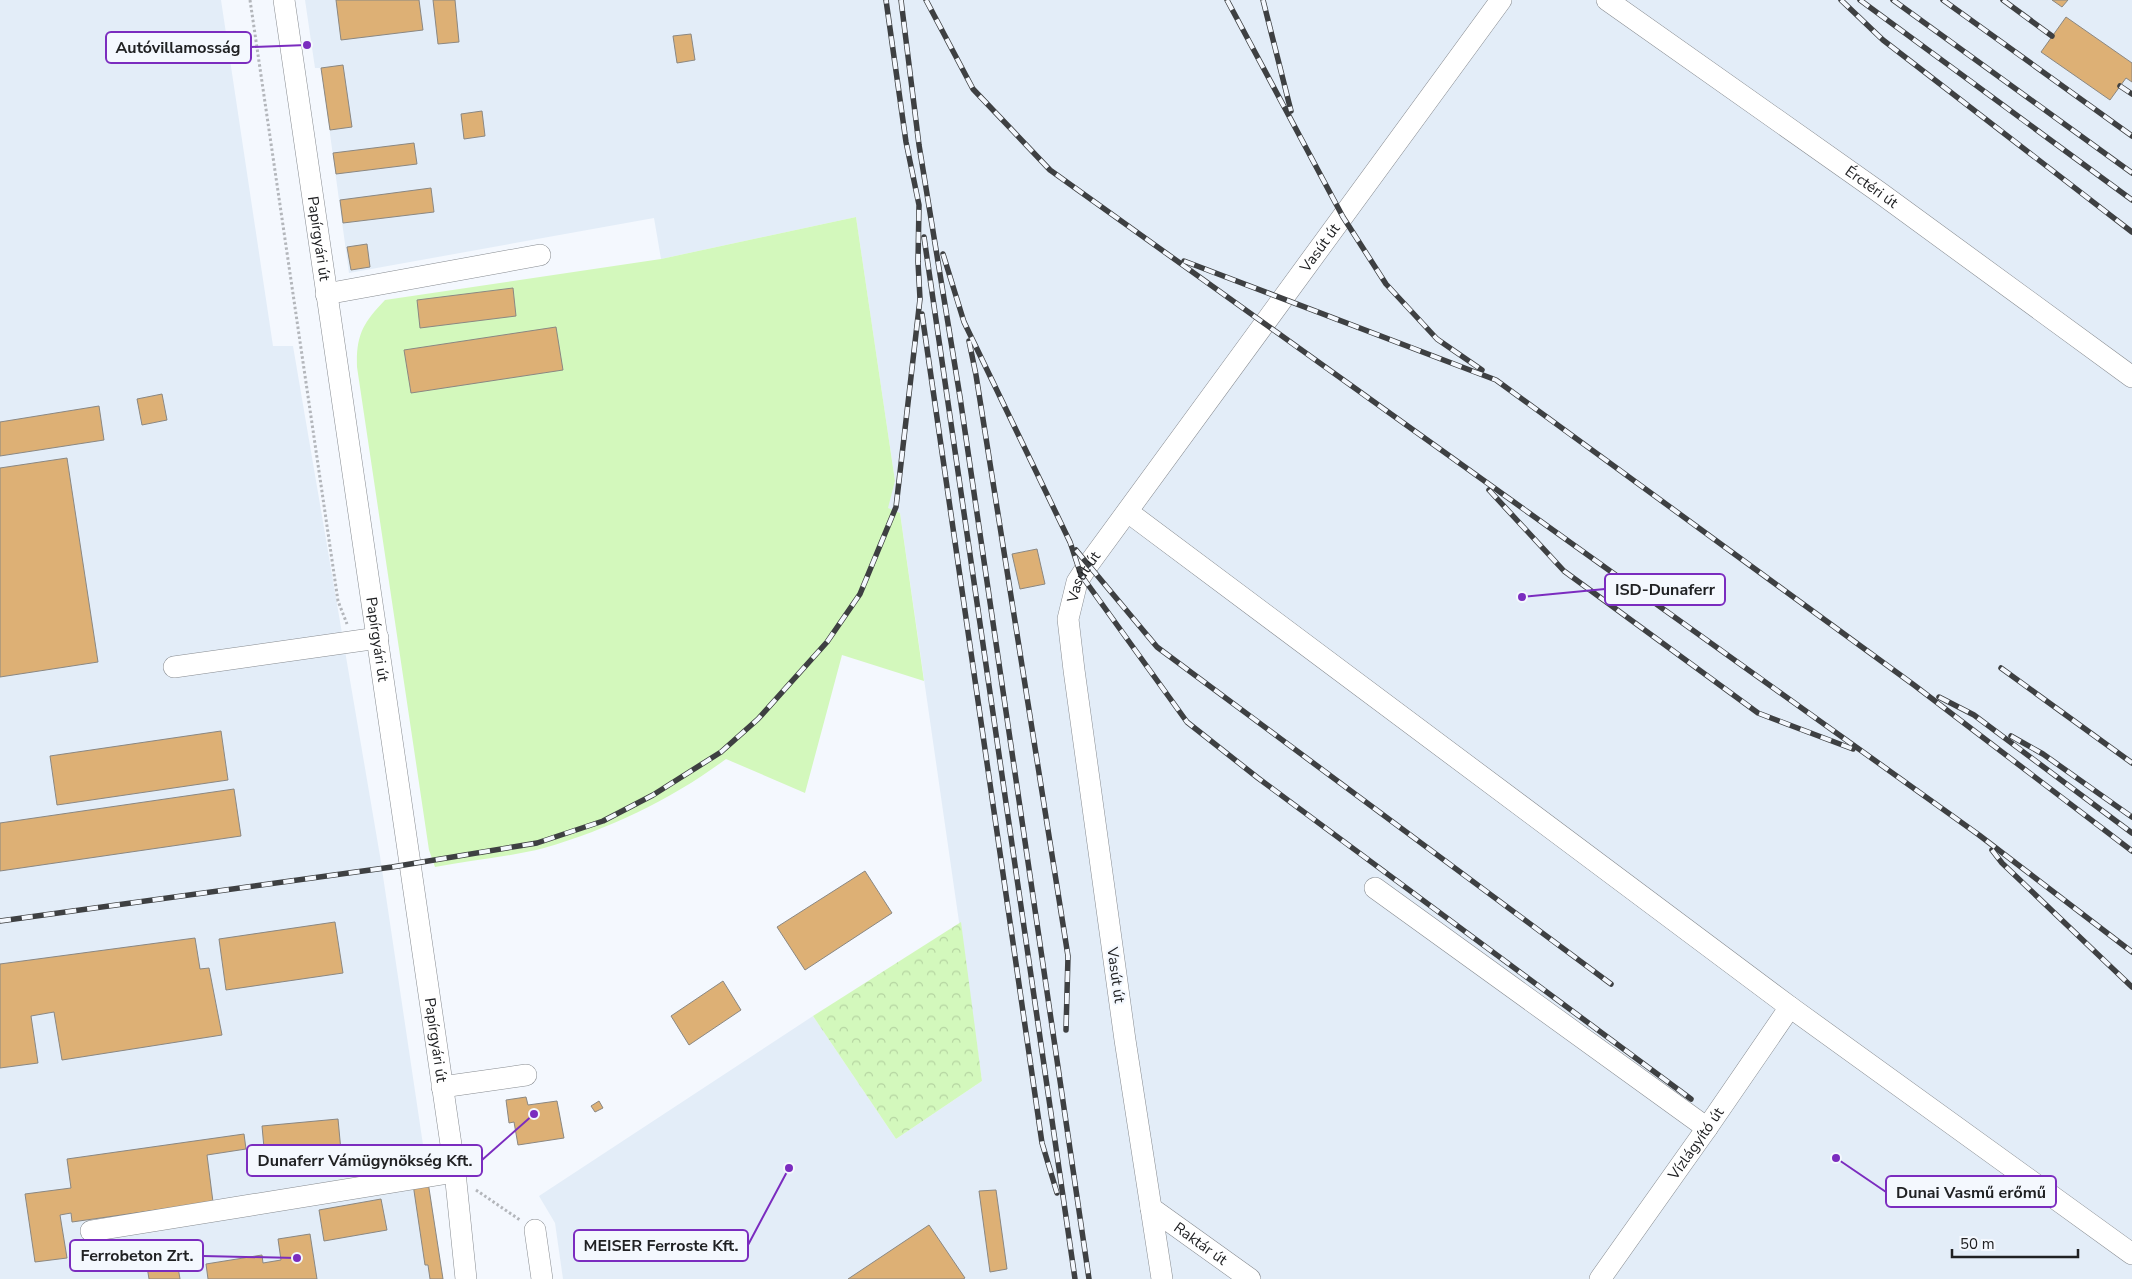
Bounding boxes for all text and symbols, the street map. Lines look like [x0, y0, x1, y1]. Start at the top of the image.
callout: Autóvillamosság [106, 32, 251, 63]
text: Autóvillamosság [115, 37, 241, 59]
street label: Érctéri út [1841, 161, 1903, 213]
street label: Papírgyári út [303, 195, 335, 283]
street label: Vasút út [1295, 219, 1345, 277]
street label: Vasút út [1062, 546, 1105, 605]
callout: ISD-Dunaferr [1605, 574, 1725, 605]
text: ISD-Dunaferr [1615, 579, 1716, 601]
street label: Papírgyári út [361, 596, 393, 684]
street label: Vasút út [1102, 945, 1130, 1005]
street label: Papírgyári út [420, 996, 452, 1084]
street label: Vízlágyító út [1663, 1103, 1729, 1185]
callout: Dunaferr Vámügynökség Kft. [247, 1145, 482, 1176]
text: Dunaferr Vámügynökség Kft. [258, 1150, 473, 1172]
callout: Dunai Vasmű erőmű [1886, 1176, 2056, 1207]
text: Dunai Vasmű erőmű [1896, 1182, 2046, 1204]
street label: Raktár út [1170, 1218, 1232, 1270]
scale bar [1952, 1226, 2078, 1258]
callout: MEISER Ferroste Kft. [574, 1230, 748, 1261]
text: 50 m [1960, 1234, 1995, 1254]
text: MEISER Ferroste Kft. [584, 1235, 738, 1257]
callout: Ferrobeton Zrt. [70, 1240, 203, 1271]
text: Ferrobeton Zrt. [80, 1245, 194, 1267]

